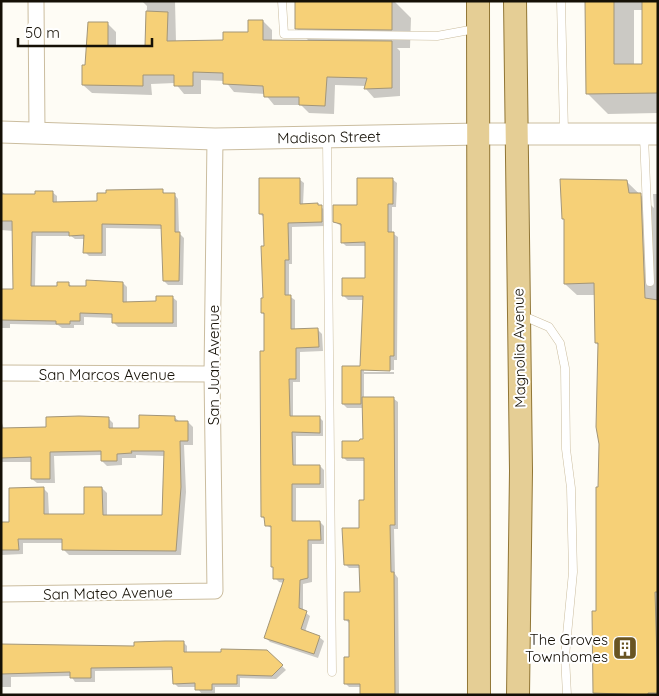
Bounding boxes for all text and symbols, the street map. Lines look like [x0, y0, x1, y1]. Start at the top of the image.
scale bar [18, 15, 151, 47]
text: 50 m [25, 23, 60, 42]
street label: Madison Street [277, 127, 381, 147]
street label: Magnolia Avenue [508, 288, 530, 408]
street label: San Juan Avenue [204, 305, 223, 425]
street label: San Marcos Avenue [39, 365, 175, 384]
street label: San Mateo Avenue [43, 582, 173, 604]
place label: The Groves Townhomes [525, 630, 608, 666]
building icon: The Groves Townhomes [612, 635, 638, 661]

